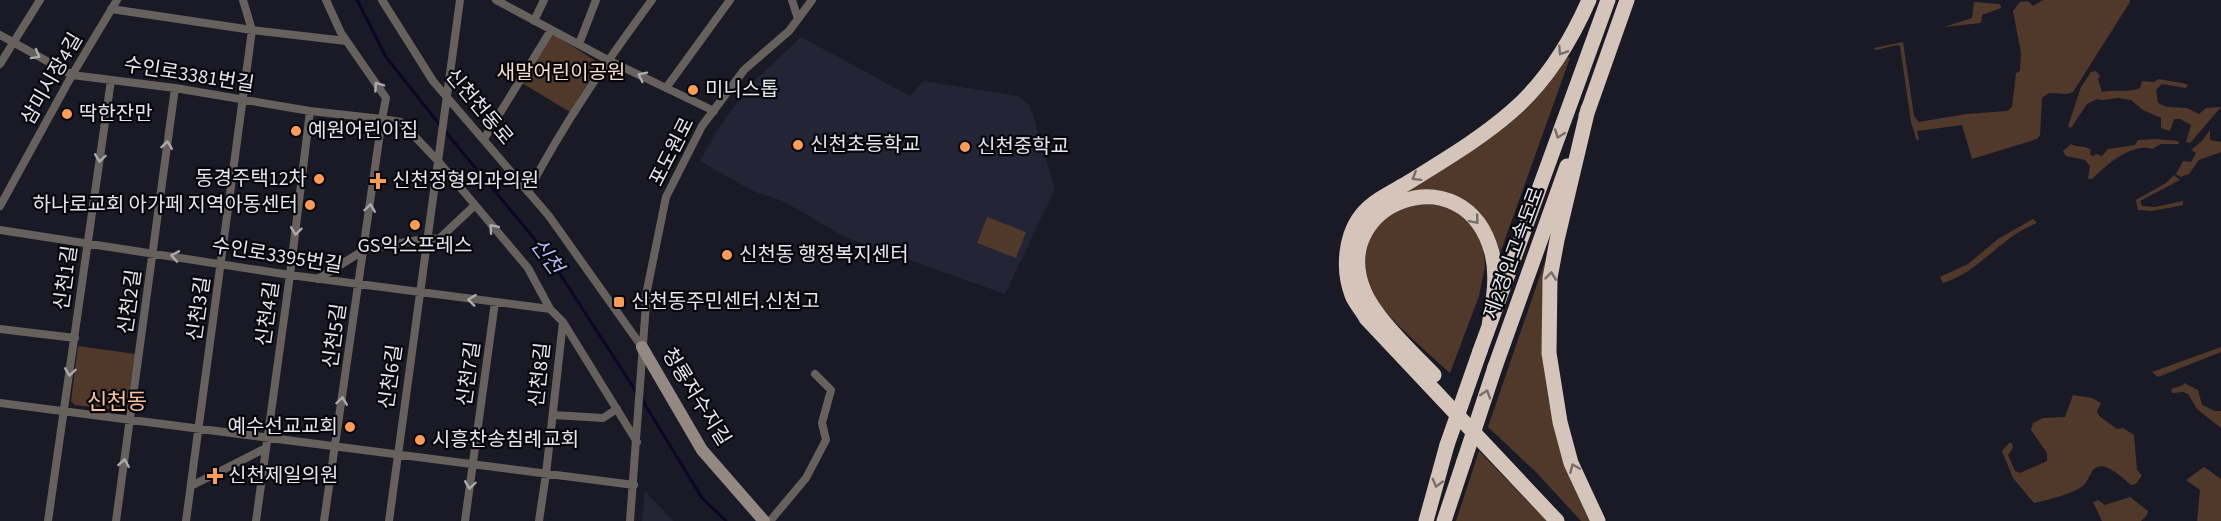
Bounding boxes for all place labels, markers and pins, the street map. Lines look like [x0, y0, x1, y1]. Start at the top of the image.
place label: 미니스톱 [705, 76, 779, 104]
marker: 미니스톱 [686, 83, 700, 97]
place label: 딱한잔만 [79, 100, 153, 128]
marker: 딱한잔만 [60, 107, 74, 121]
place label: 예원어린이집 [308, 117, 418, 145]
marker: 예원어린이집 [289, 124, 303, 138]
place label: 신천초등학교 [810, 131, 920, 159]
place label: 신천중학교 [977, 133, 1069, 161]
marker: 신천초등학교 [791, 138, 805, 152]
marker: 신천중학교 [958, 140, 972, 154]
place label: 동경주택12차 [195, 165, 307, 193]
place label: 신천정형외과의원 [392, 167, 539, 195]
marker: 동경주택12차 [312, 172, 326, 186]
marker: 신천정형외과의원 [369, 172, 387, 190]
place label: 하나로교회 아가페 지역아동센터 [32, 191, 298, 219]
marker: 하나로교회 아가페 지역아동센터 [303, 198, 317, 212]
marker: GS익스프레스 [408, 218, 422, 232]
place label: GS익스프레스 [357, 232, 473, 260]
place label: 신천동 행정복지센터 [739, 241, 909, 269]
marker: 신천동 행정복지센터 [720, 248, 734, 262]
place label: 신천동주민센터.신천고 [631, 288, 820, 316]
marker: 신천동주민센터.신천고 [612, 295, 626, 309]
place label: 예수선교교회 [228, 413, 338, 441]
marker: 예수선교교회 [343, 420, 357, 434]
place label: 시흥찬송침례교회 [432, 426, 579, 454]
marker: 시흥찬송침례교회 [413, 433, 427, 447]
place label: 신천제일의원 [228, 462, 338, 490]
marker: 신천제일의원 [206, 467, 224, 485]

